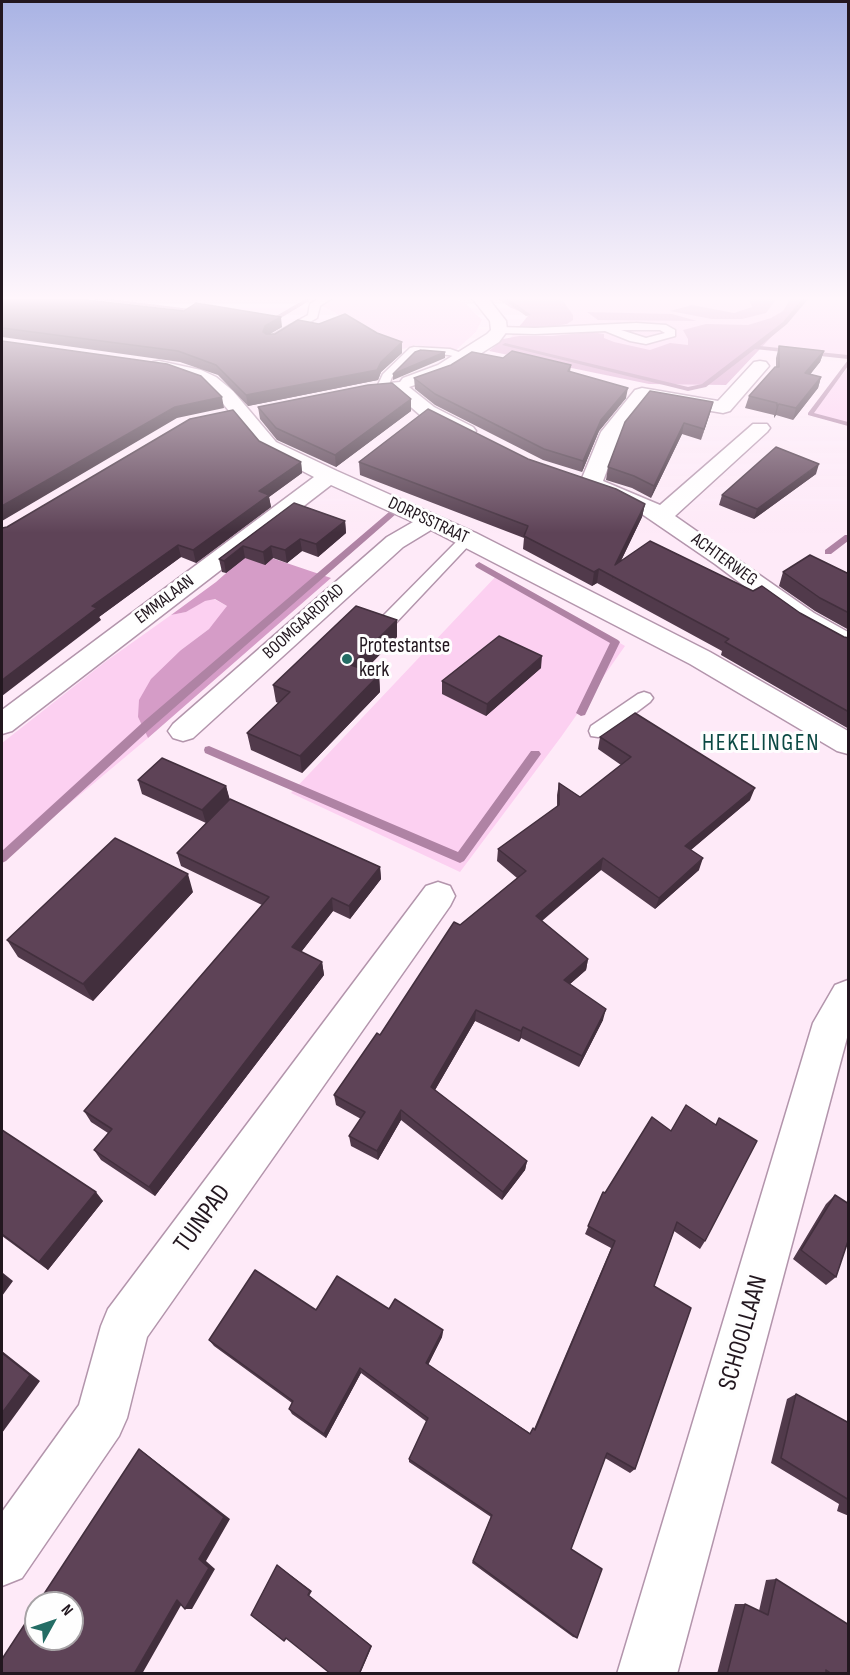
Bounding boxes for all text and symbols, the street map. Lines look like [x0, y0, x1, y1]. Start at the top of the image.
street label: DORPSSTRAAT [384, 493, 472, 549]
street label: ACHTERWEG [687, 529, 761, 591]
street label: EMMALAAN [131, 571, 199, 629]
street label: BOOMGAARDPAD [259, 580, 349, 664]
place label: Protestantse kerk [359, 634, 450, 684]
marker: Protestantse kerk [340, 652, 354, 666]
district label: HEKELINGEN [702, 730, 820, 758]
street label: TUINPAD [168, 1179, 238, 1259]
street label: SCHOOLLAAN [713, 1272, 775, 1394]
north arrow [24, 1591, 84, 1651]
text: N [57, 1601, 77, 1620]

